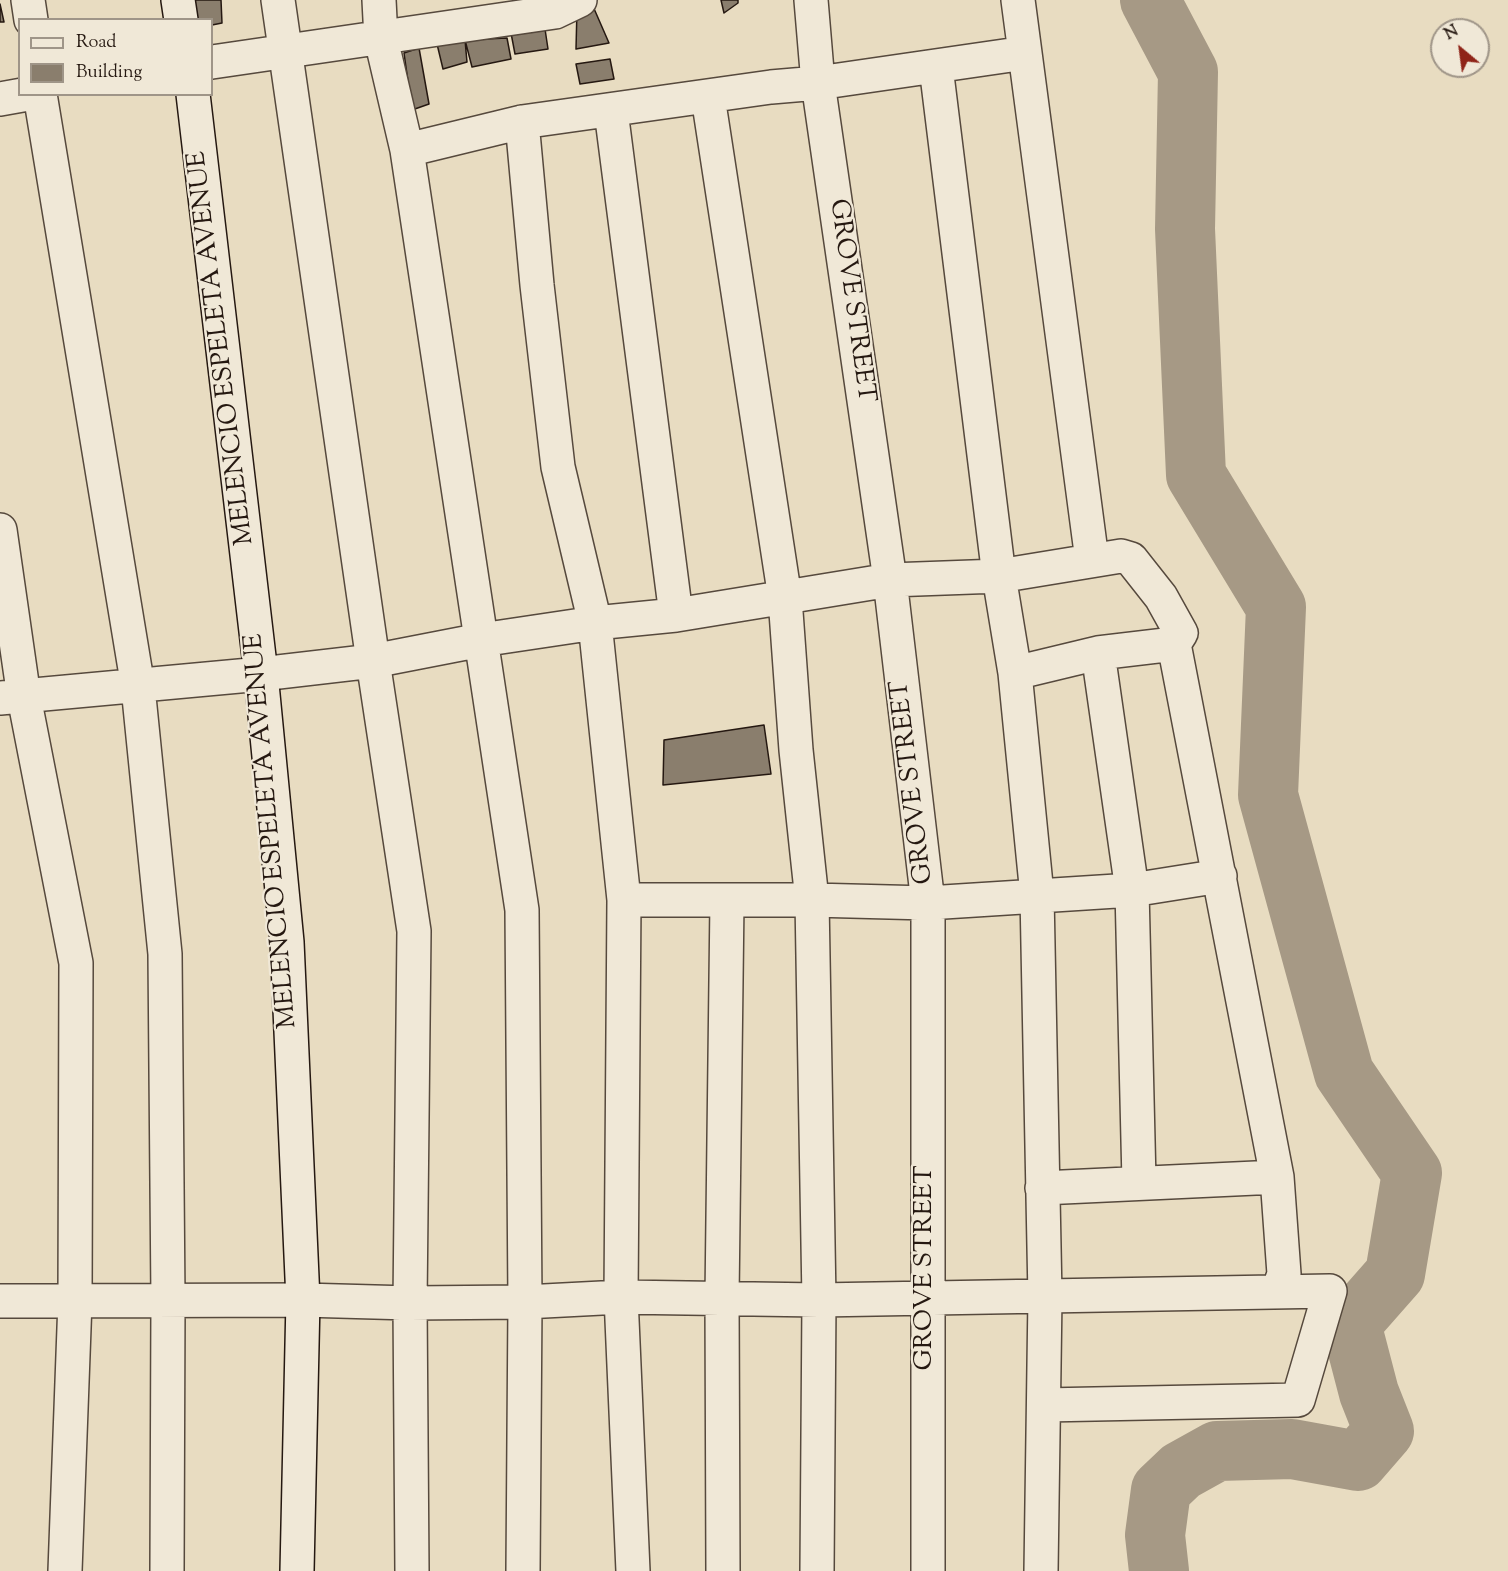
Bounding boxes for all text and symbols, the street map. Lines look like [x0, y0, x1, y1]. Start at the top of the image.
legend [18, 18, 213, 96]
north arrow [1430, 18, 1490, 78]
text: N [1441, 20, 1463, 47]
text: Road [76, 30, 116, 56]
text: Building [76, 60, 142, 86]
street label: MELENCIO ESPELETA AVENUE [183, 149, 263, 547]
street label: GROVE STREET [820, 197, 880, 405]
street label: MELENCIO ESPELETA AVENUE [240, 632, 306, 1030]
street label: GROVE STREET [886, 678, 942, 886]
street label: GROVE STREET [911, 1165, 943, 1371]

